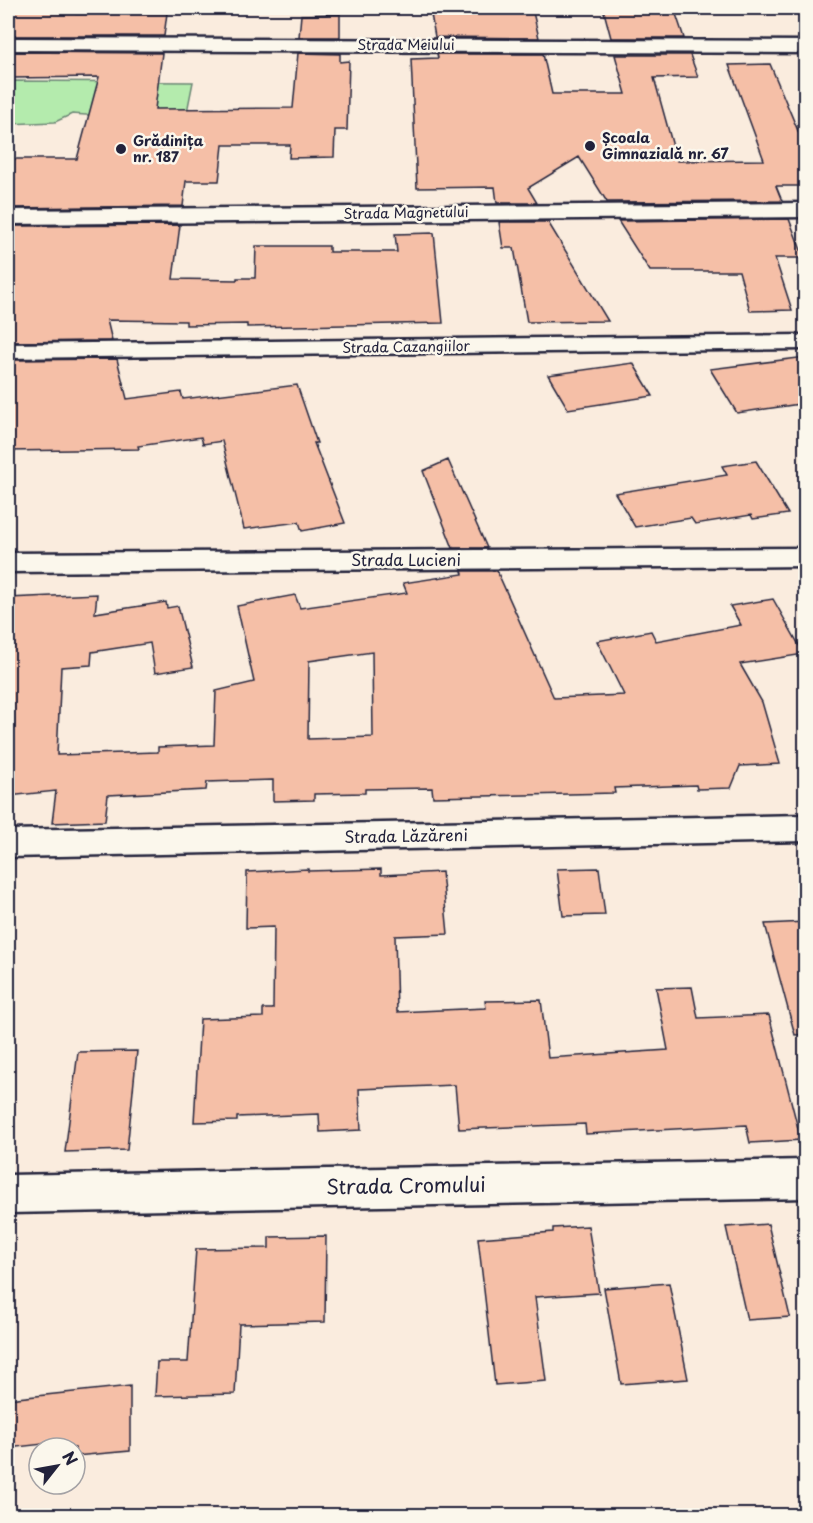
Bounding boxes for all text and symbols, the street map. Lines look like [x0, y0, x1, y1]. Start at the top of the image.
street label: Strada Meiului [357, 34, 455, 55]
place label: Școala Gimnazială nr. 67 [602, 127, 729, 164]
place label: Grădinița nr. 187 [133, 130, 204, 167]
marker: Școala Gimnazială nr. 67 [583, 139, 597, 153]
marker: Grădinița nr. 187 [114, 142, 128, 156]
street label: Strada Magnetului [343, 201, 469, 224]
street label: Strada Cazangiilor [342, 335, 471, 358]
street label: Strada Lucieni [351, 547, 461, 571]
street label: Strada Lăzăreni [344, 822, 468, 848]
street label: Strada Cromului [326, 1169, 486, 1201]
north arrow [27, 1436, 87, 1496]
text: N [57, 1446, 84, 1469]

